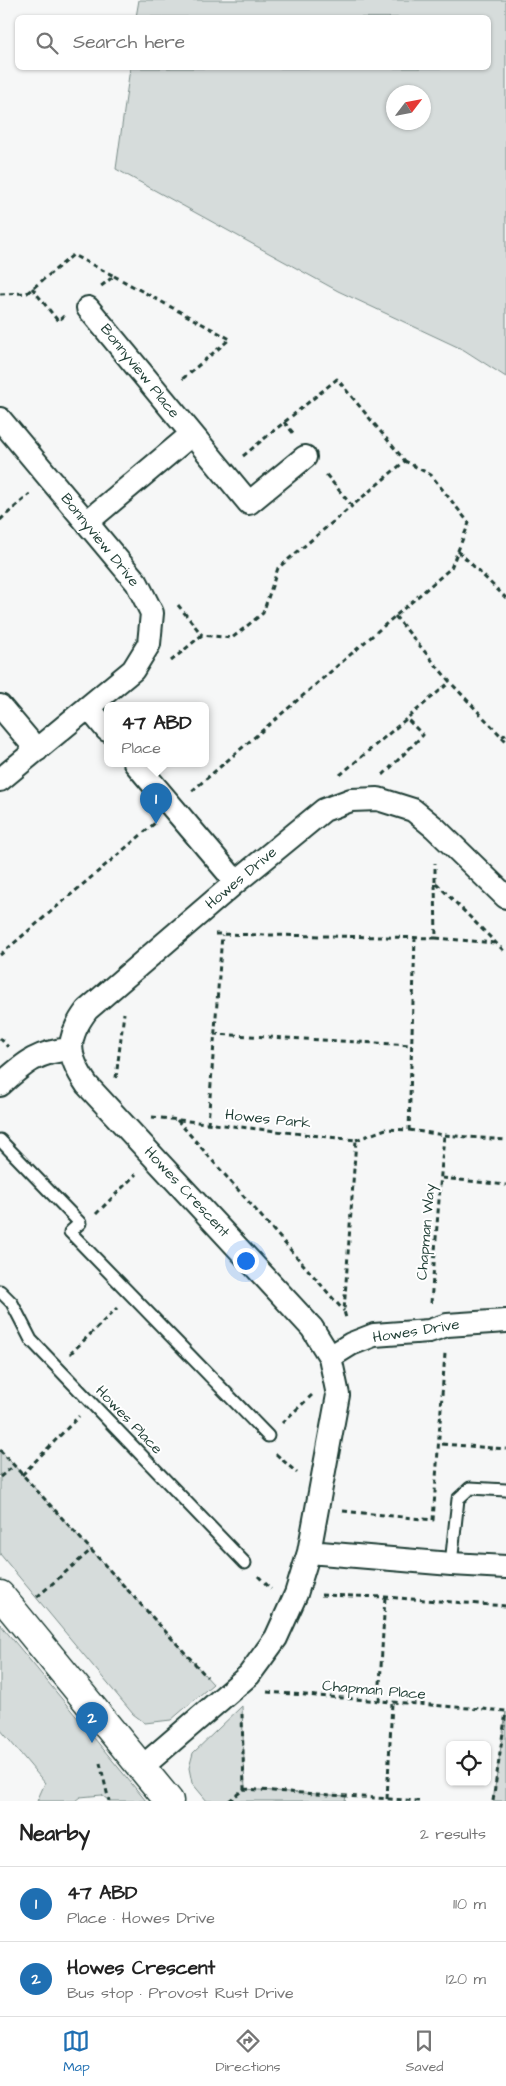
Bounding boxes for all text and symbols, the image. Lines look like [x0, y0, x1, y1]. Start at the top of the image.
search box [15, 15, 491, 70]
icon: search [33, 29, 61, 57]
text: Search here [73, 29, 185, 56]
north arrow [386, 85, 431, 130]
street label: Bonnyview Place [95, 319, 185, 423]
street label: Bonnyview Drive [55, 489, 144, 592]
popup [104, 702, 209, 767]
text: 47 ABD [121, 710, 192, 737]
text: Place [121, 737, 161, 759]
pin: 1 [140, 783, 172, 824]
street label: Howes Drive [201, 842, 281, 914]
street label: Howes Park [224, 1104, 312, 1134]
street label: Howes Crescent [139, 1142, 235, 1242]
street label: Chapman Way [411, 1183, 442, 1281]
your location [233, 1248, 259, 1274]
street label: Howes Drive [371, 1314, 461, 1348]
street label: Howes Place [91, 1381, 167, 1459]
street label: Chapman Place [321, 1675, 427, 1705]
pin: 2 [76, 1702, 108, 1743]
map controls [446, 1741, 491, 1786]
button: locate [446, 1741, 491, 1786]
text: Nearby [20, 1819, 90, 1848]
text: 2 results [420, 1823, 486, 1845]
text: 47 ABD [67, 1880, 137, 1907]
text: 1 [35, 1893, 37, 1915]
text: 110 m [453, 1893, 486, 1915]
text: Place · Howes Drive [67, 1907, 215, 1929]
text: Howes Crescent [67, 1955, 215, 1982]
text: 2 [31, 1968, 41, 1990]
text: 120 m [446, 1968, 486, 1990]
text: Bus stop · Provost Rust Drive [67, 1982, 294, 2004]
tab: Map [62, 2027, 90, 2077]
tab: Directions [215, 2027, 280, 2077]
tab: Saved [405, 2027, 444, 2077]

